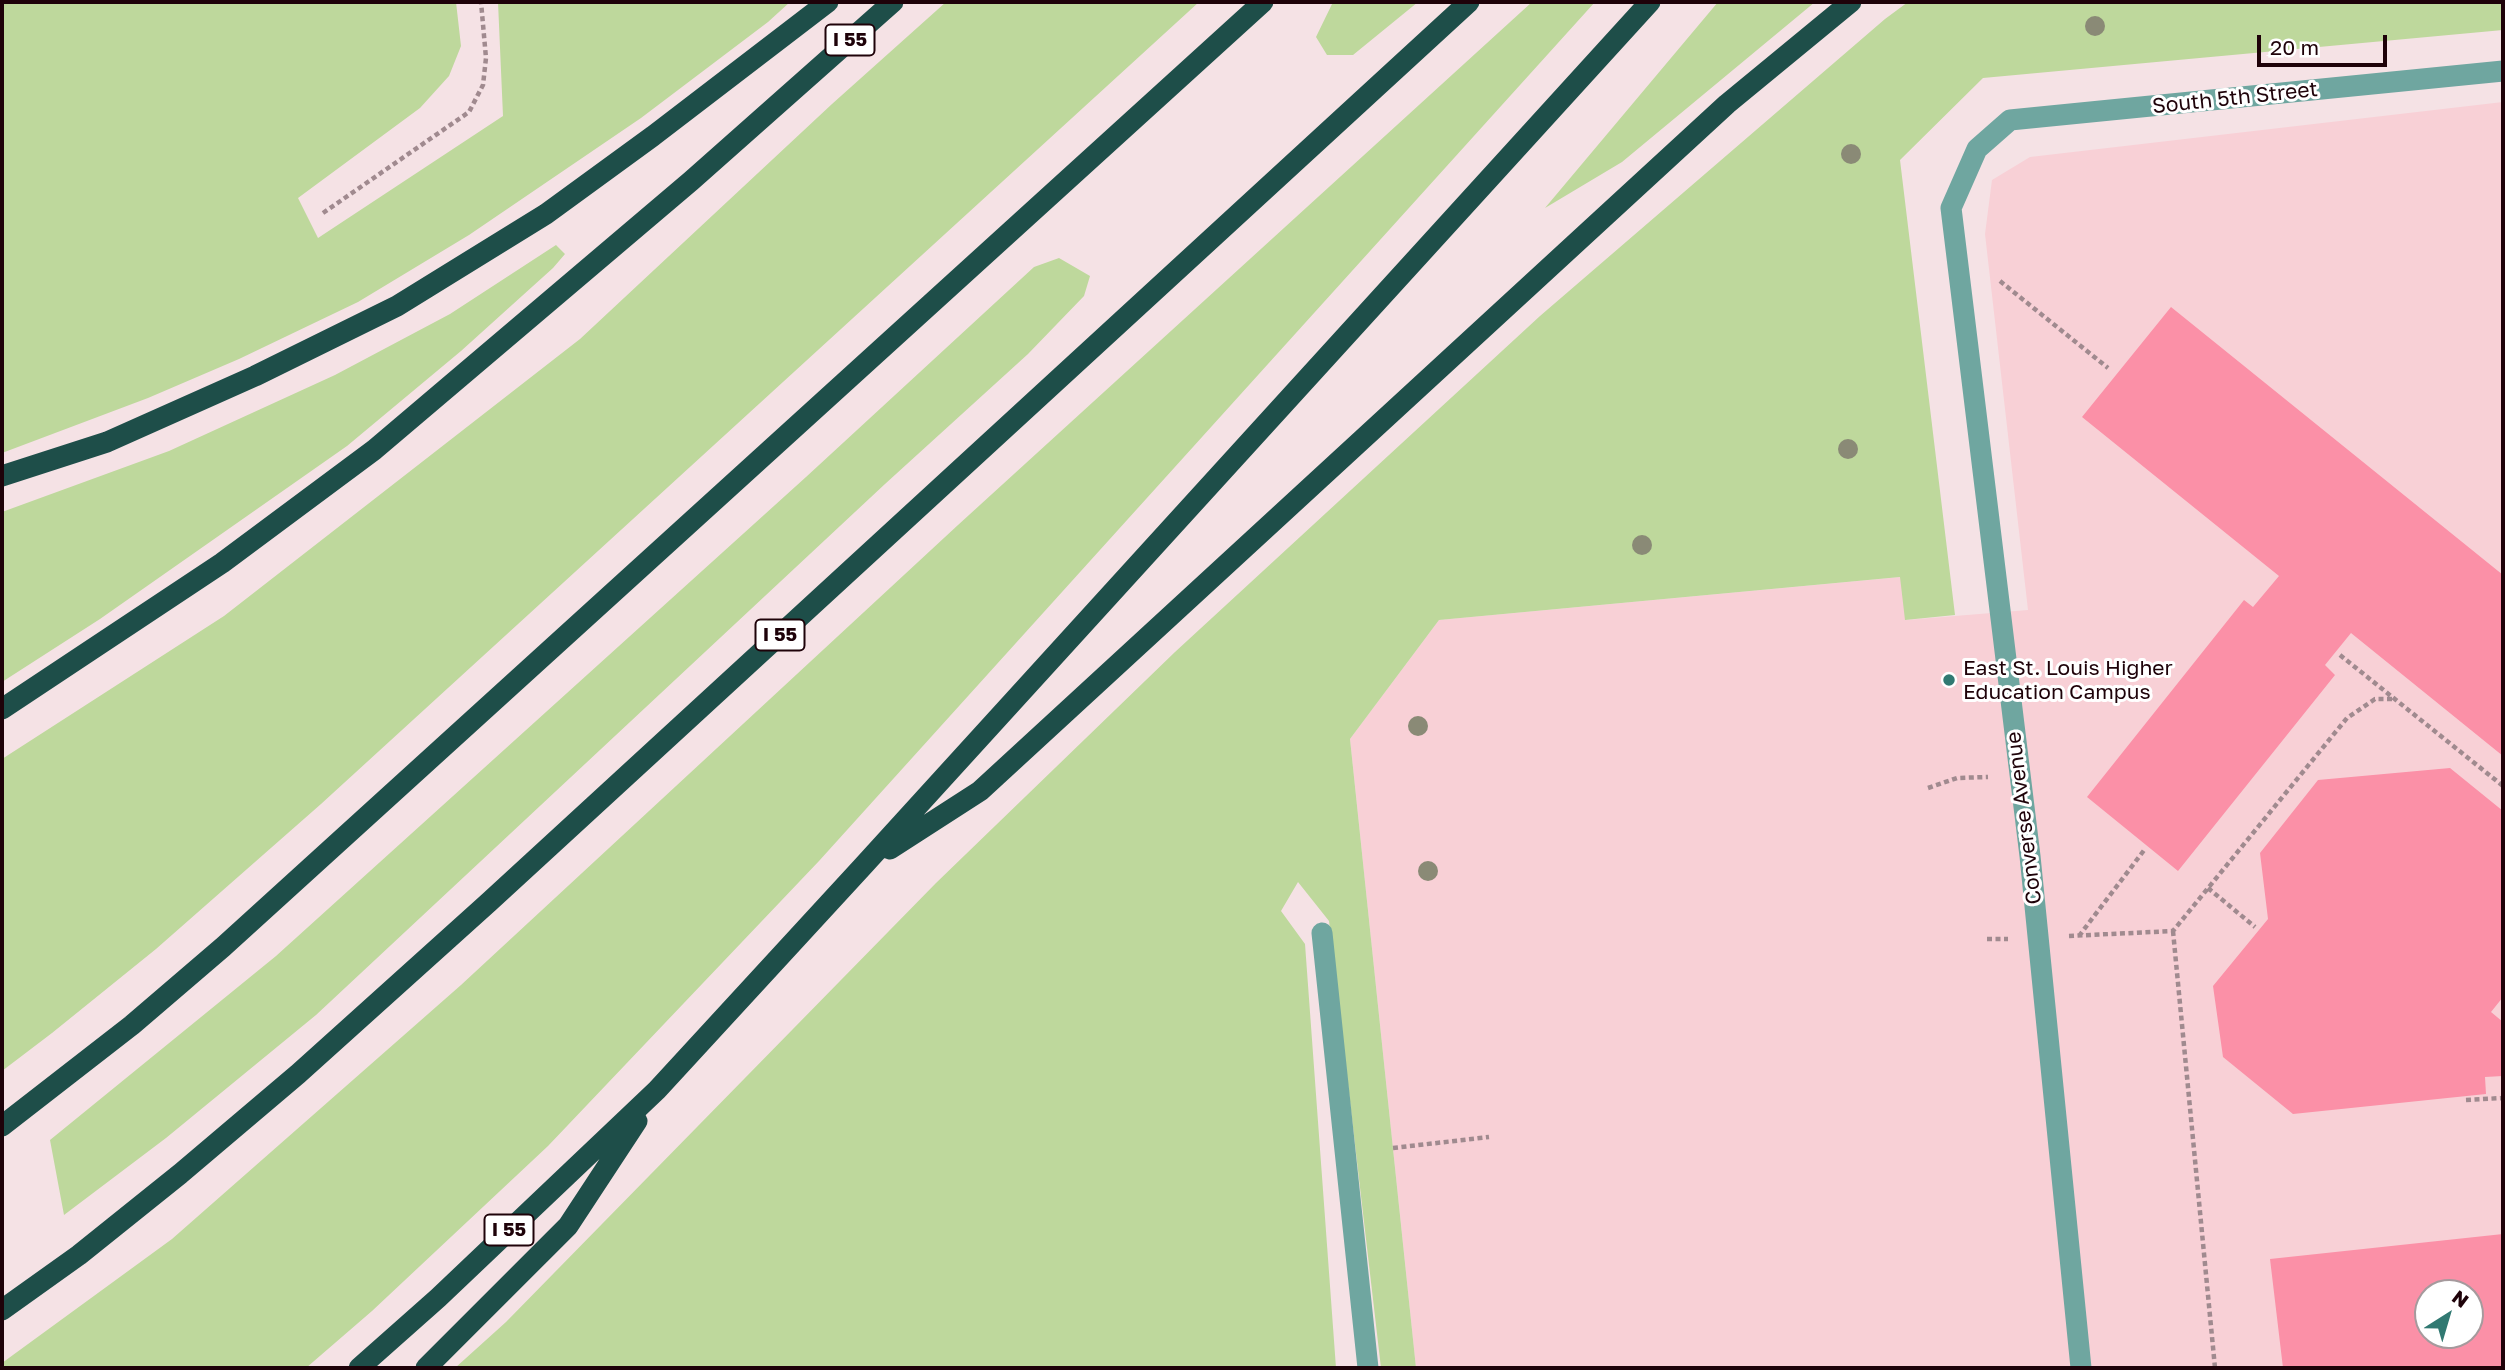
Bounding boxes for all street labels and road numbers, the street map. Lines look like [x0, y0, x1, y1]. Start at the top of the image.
road number: I 55 [826, 24, 874, 56]
street label: South 5th Street [2151, 77, 2319, 119]
road number: I 55 [756, 620, 804, 650]
street label: Converse Avenue [2001, 730, 2047, 906]
road number: I 55 [484, 1214, 534, 1246]

